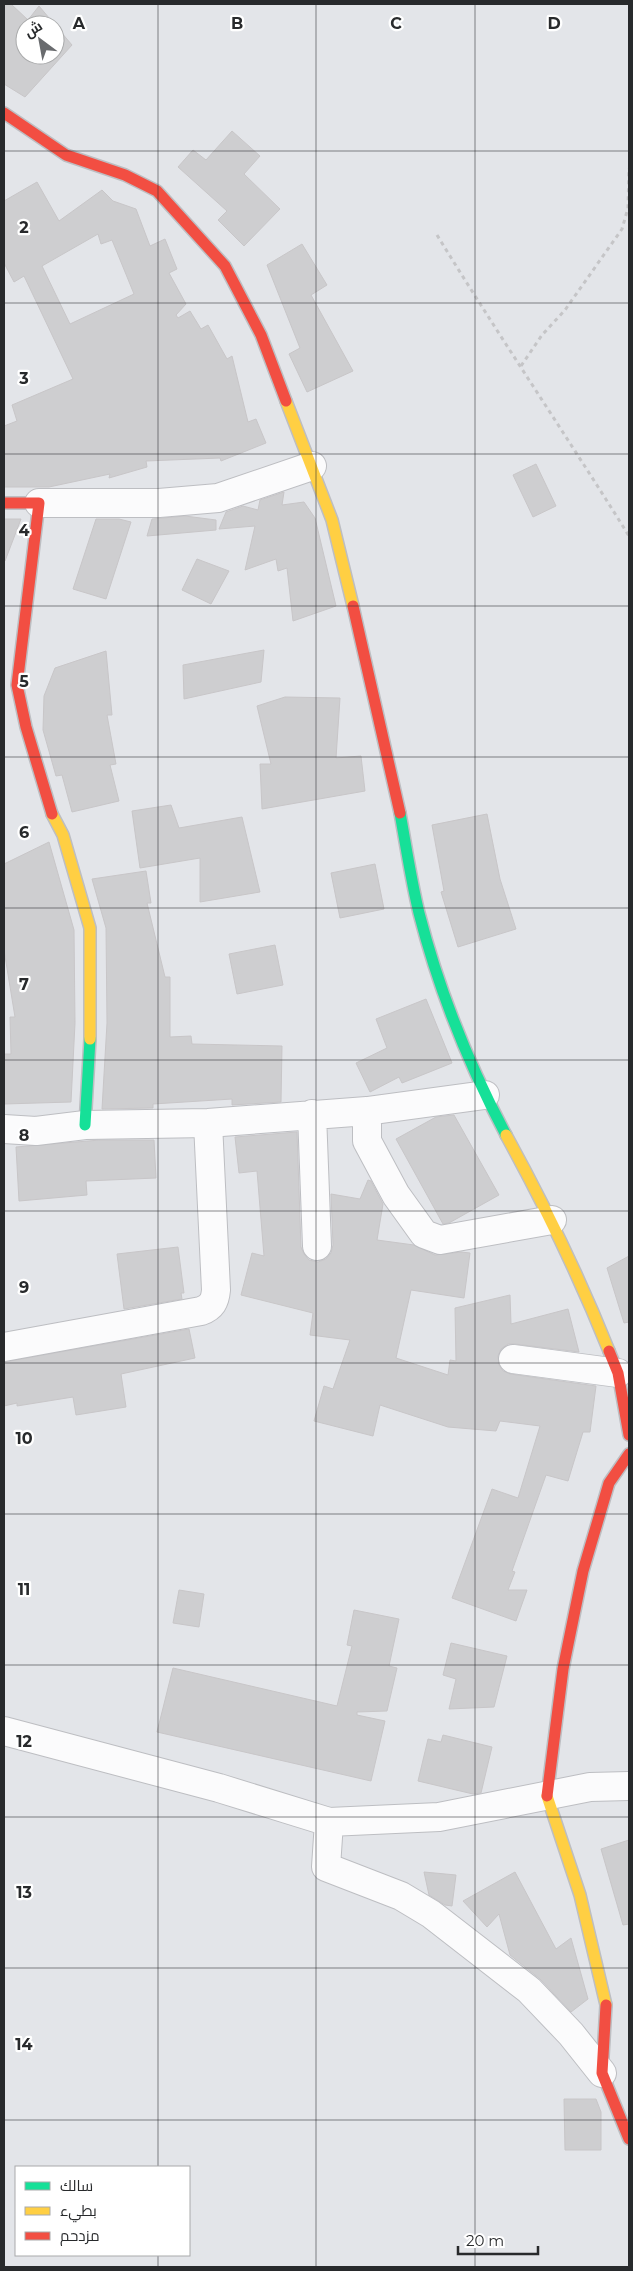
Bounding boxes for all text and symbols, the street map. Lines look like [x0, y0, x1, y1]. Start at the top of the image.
text: A [72, 14, 86, 33]
text: B [231, 14, 243, 33]
text: C [390, 14, 402, 33]
text: D [547, 14, 561, 33]
north arrow [15, 15, 65, 65]
text: ش [21, 17, 46, 41]
text: 2 [19, 218, 29, 237]
text: 3 [18, 369, 29, 388]
text: 4 [18, 521, 30, 540]
text: 5 [19, 672, 29, 691]
text: 6 [19, 823, 29, 842]
text: 7 [19, 975, 29, 994]
text: 8 [19, 1126, 29, 1145]
text: 9 [19, 1278, 29, 1297]
text: 10 [15, 1429, 33, 1448]
text: 11 [18, 1580, 30, 1599]
text: 12 [16, 1732, 32, 1751]
text: 13 [16, 1883, 32, 1902]
text: 14 [15, 2035, 33, 2054]
legend [15, 2166, 190, 2256]
text: سالك [60, 2176, 93, 2195]
text: بطيء [60, 2201, 97, 2223]
scale bar [458, 2224, 538, 2256]
text: مزدحم [60, 2226, 100, 2246]
text: 20 m [466, 2231, 504, 2250]

